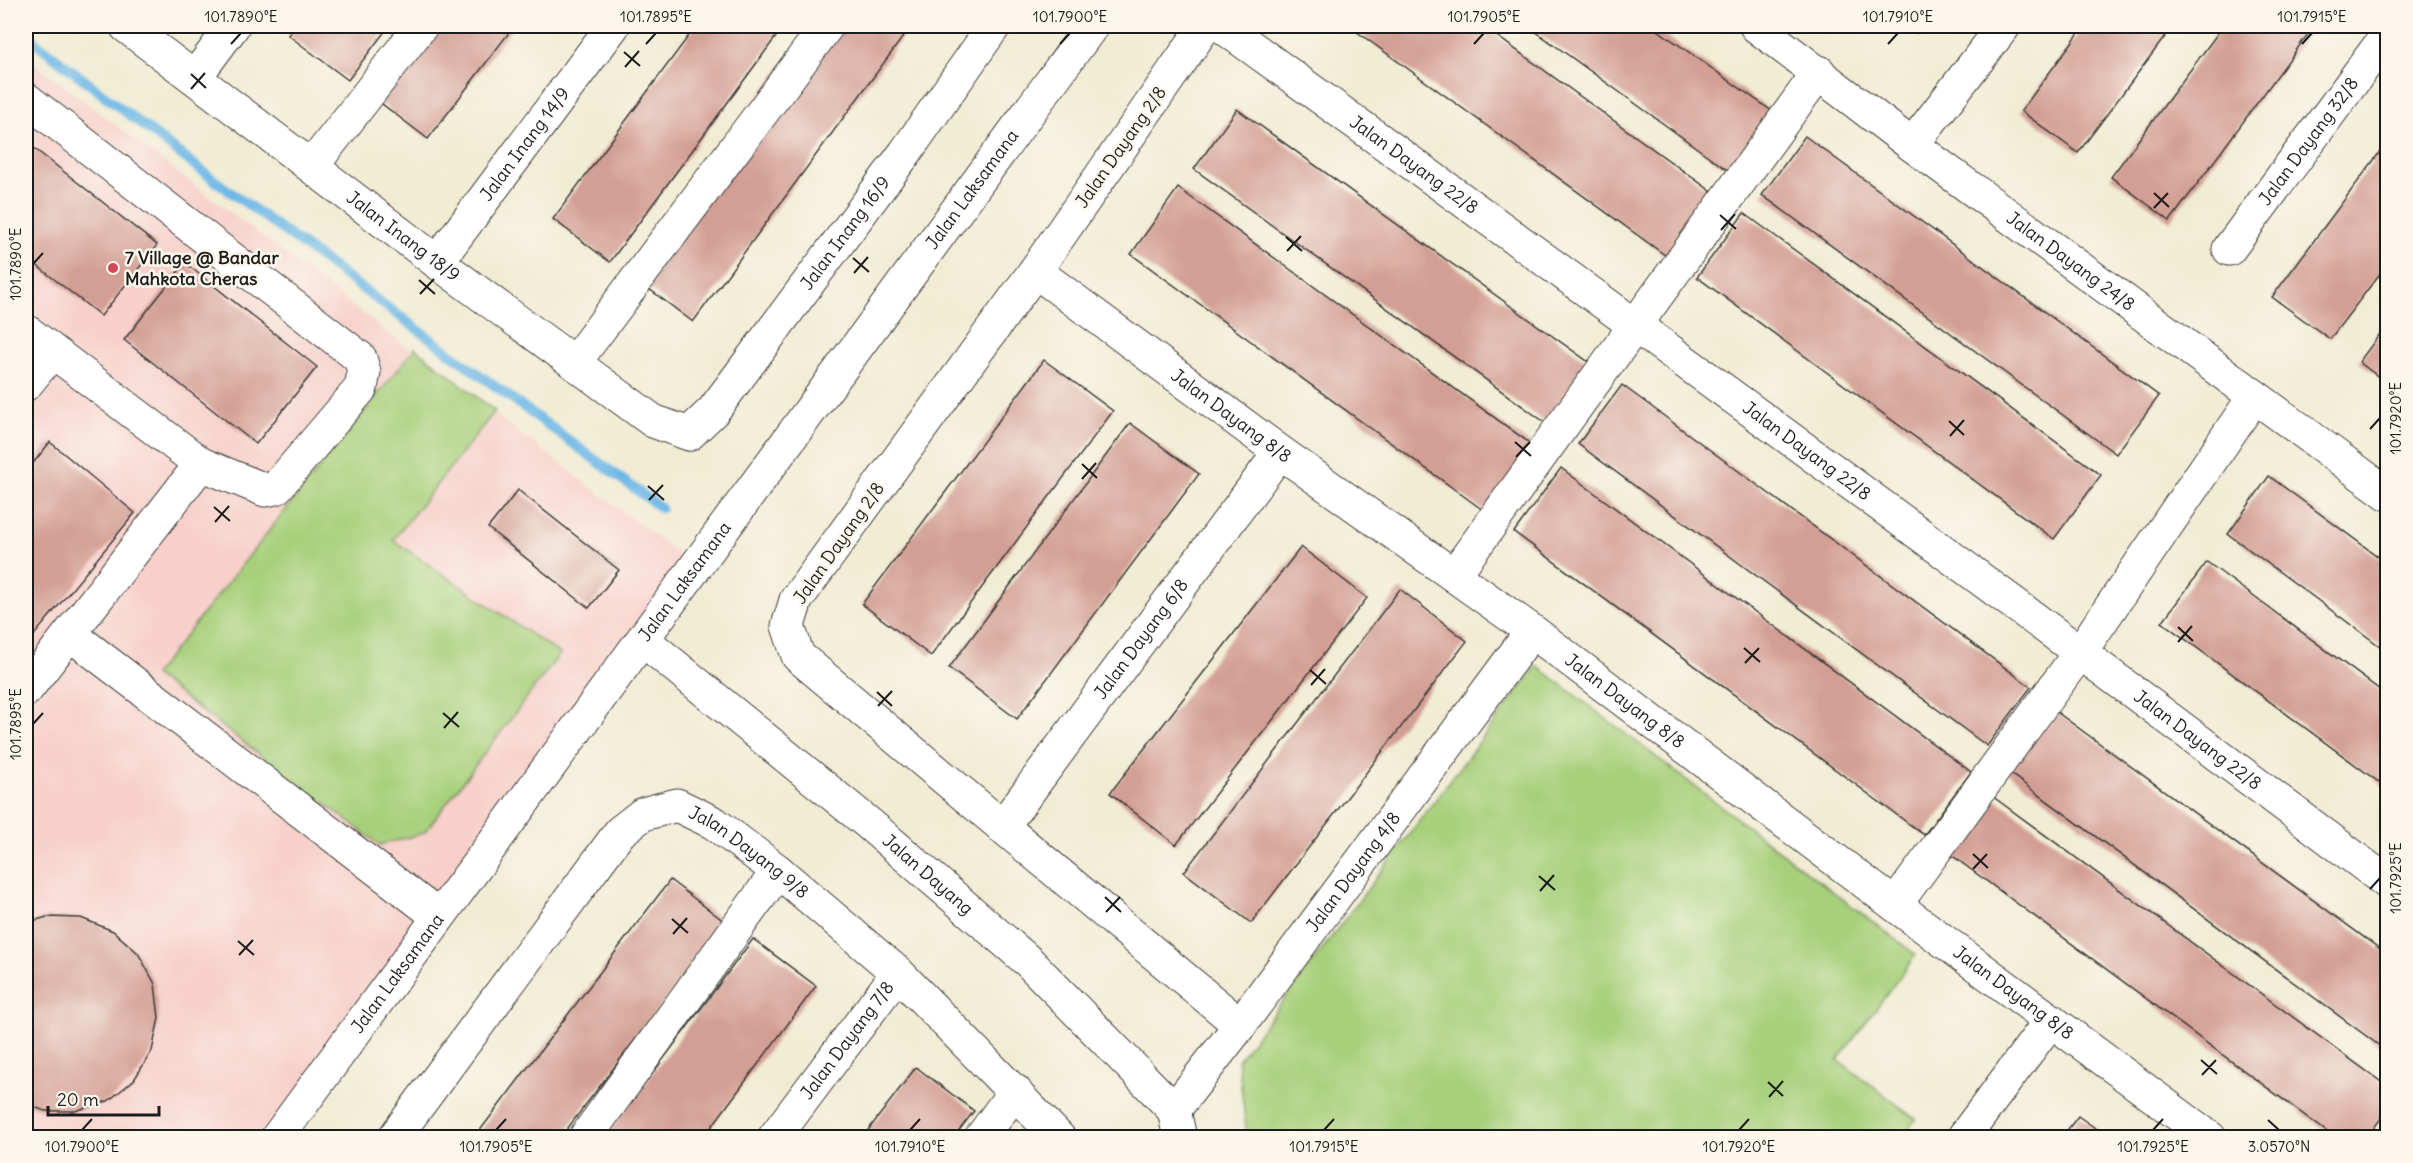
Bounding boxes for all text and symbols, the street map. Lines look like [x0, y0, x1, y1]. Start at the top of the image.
text: 101.7890°E [204, 7, 278, 26]
text: 101.7895°E [620, 7, 692, 26]
text: 101.7900°E [1033, 7, 1107, 26]
text: 101.7905°E [1447, 7, 1521, 26]
text: 101.7910°E [1863, 7, 1933, 26]
text: 101.7915°E [2277, 7, 2347, 26]
street label: Jalan Dayang 32/8 [2253, 72, 2363, 210]
street label: Jalan Dayang 2/8 [1070, 81, 1171, 212]
street label: Jalan Inang 14/9 [475, 82, 574, 205]
street label: Jalan Dayang 22/8 [1346, 110, 1483, 219]
street label: Jalan Laksamana [920, 125, 1023, 254]
street label: Jalan Inang 16/9 [795, 171, 895, 294]
street label: Jalan Inang 18/9 [342, 186, 465, 286]
street label: Jalan Dayang 24/8 [2002, 206, 2140, 316]
text: 101.7890°E [6, 227, 25, 301]
place label: 7 Village @ Bandar Mahkota Cheras [125, 246, 279, 290]
marker: 7 Village @ Bandar Mahkota Cheras [106, 261, 120, 275]
street label: Jalan Dayang 8/8 [1167, 364, 1296, 468]
text: 101.7920°E [2386, 381, 2405, 454]
street label: Jalan Dayang 22/8 [1739, 396, 1876, 505]
street label: Jalan Dayang 2/8 [788, 477, 889, 608]
street label: Jalan Laksamana [633, 517, 736, 646]
street label: Jalan Dayang 6/8 [1089, 574, 1193, 703]
street label: Jalan Dayang 8/8 [1561, 648, 1690, 753]
street label: Jalan Dayang 22/8 [2130, 684, 2266, 795]
text: 101.7895°E [6, 688, 25, 760]
street label: Jalan Dayang 9/8 [685, 800, 814, 903]
street label: Jalan Dayang 4/8 [1301, 807, 1405, 936]
street label: Jalan Dayang [878, 829, 978, 920]
text: 101.7925°E [2386, 842, 2405, 914]
street label: Jalan Laksamana [346, 909, 449, 1038]
street label: Jalan Dayang 8/8 [1949, 940, 2079, 1044]
street label: Jalan Dayang 7/8 [795, 977, 899, 1104]
scale bar [48, 1079, 159, 1117]
text: 20 m [57, 1088, 99, 1111]
text: 101.7900°E [45, 1137, 119, 1156]
text: 101.7905°E [459, 1137, 533, 1156]
text: 101.7910°E [875, 1137, 945, 1156]
text: 101.7915°E [1289, 1137, 1359, 1156]
text: 101.7920°E [1703, 1137, 1776, 1156]
text: 101.7925°E [2117, 1137, 2189, 1156]
text: 3.0570°N [2248, 1137, 2310, 1156]

